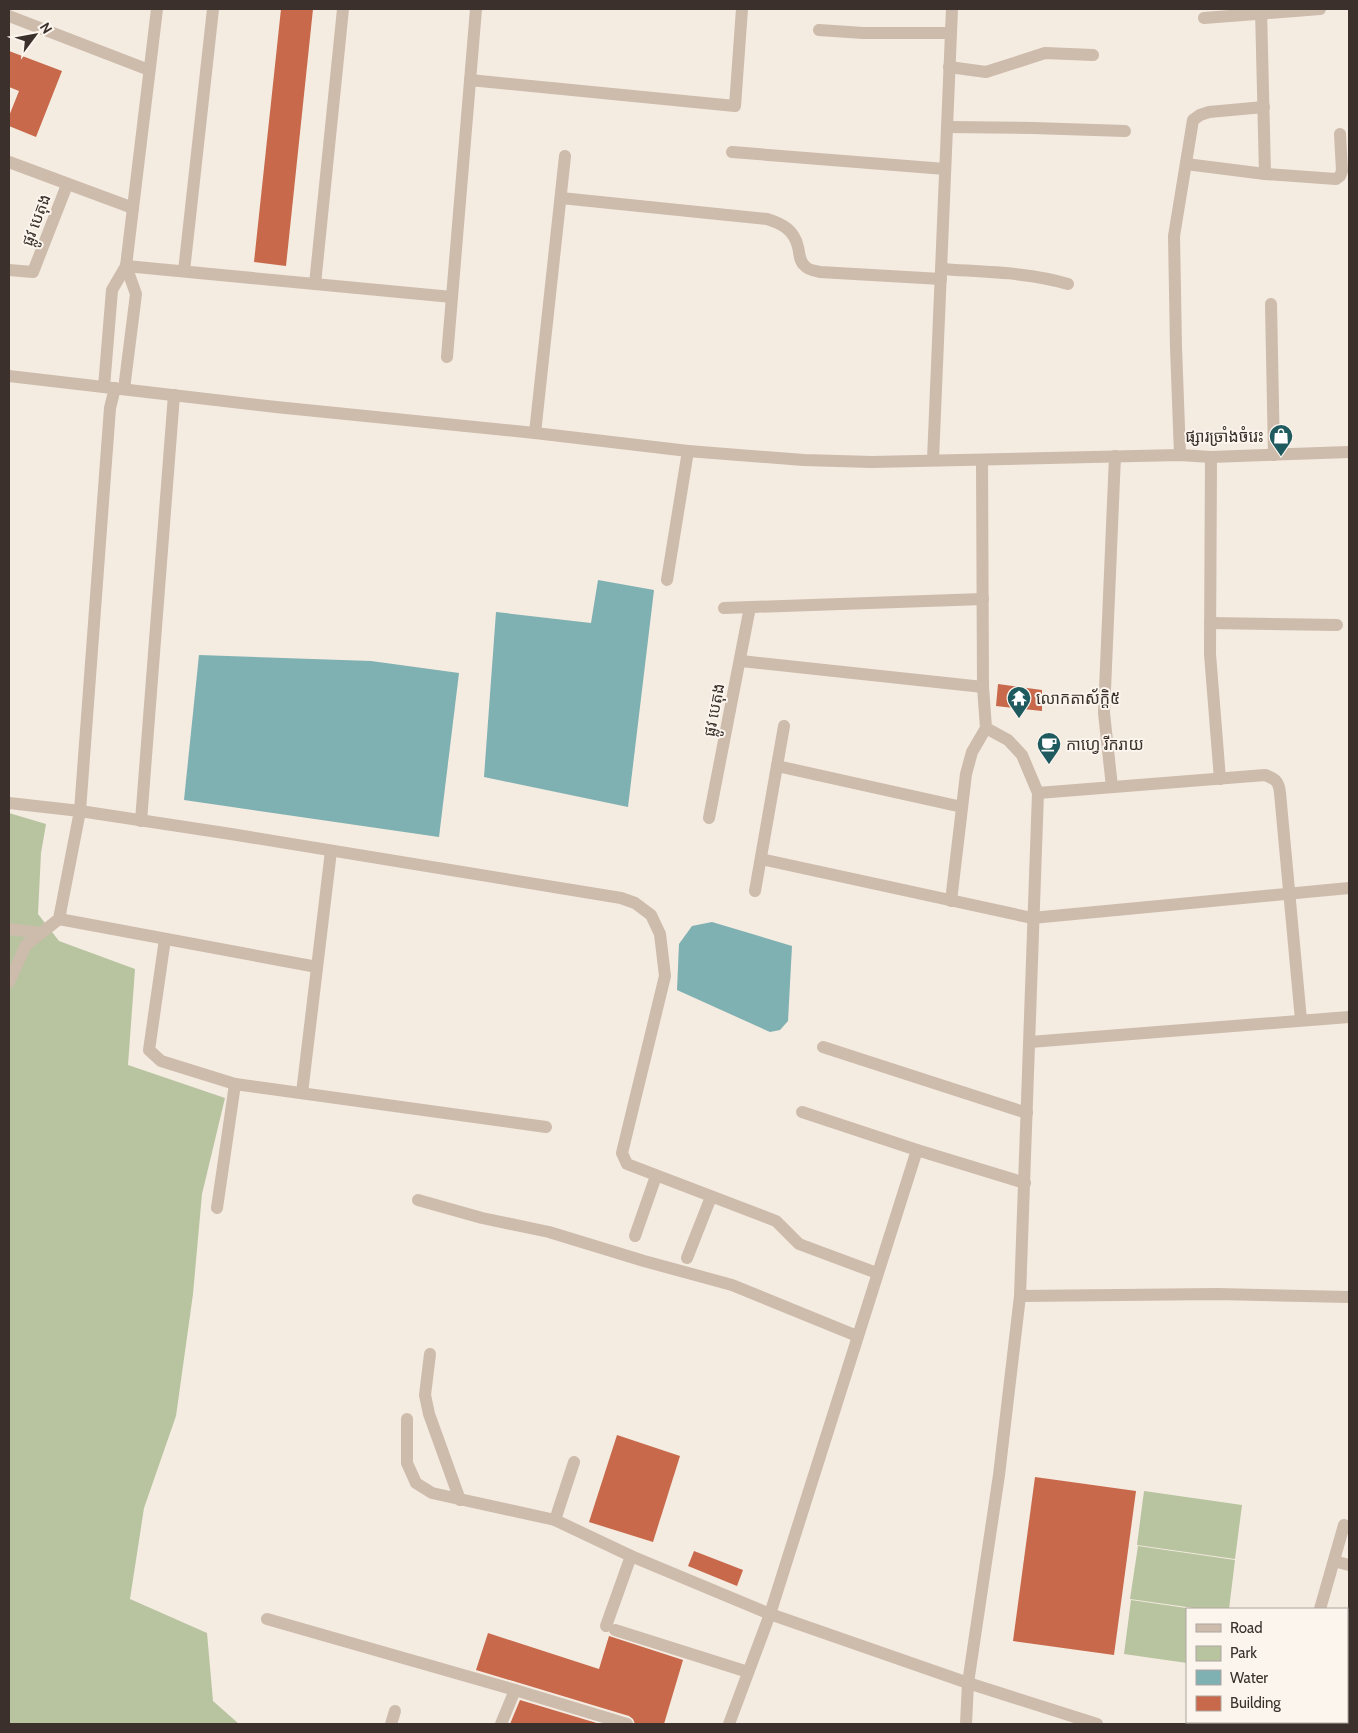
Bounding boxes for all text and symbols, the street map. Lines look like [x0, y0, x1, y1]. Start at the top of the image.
north arrow [10, 10, 60, 60]
text: N [36, 19, 56, 37]
street label: ផ្លូវ បេតុង [17, 191, 59, 250]
shop icon: ផ្សារច្រាំងចំរេះ [1268, 423, 1294, 457]
place label: ផ្សារច្រាំងចំរេះ [1185, 426, 1264, 446]
street label: ផ្លូវ បេតុង [700, 682, 733, 739]
temple icon: លោកតាស័ក្តិ៥ [1006, 685, 1032, 719]
place label: លោកតាស័ក្តិ៥ [1036, 688, 1120, 708]
cafe icon: កាហ្វេ រីករាយ [1036, 731, 1062, 765]
place label: កាហ្វេ រីករាយ [1066, 735, 1144, 754]
legend [1186, 1608, 1348, 1723]
text: Road [1230, 1619, 1263, 1637]
text: Park [1230, 1644, 1257, 1662]
text: Water [1230, 1669, 1268, 1687]
text: Building [1230, 1694, 1281, 1712]

